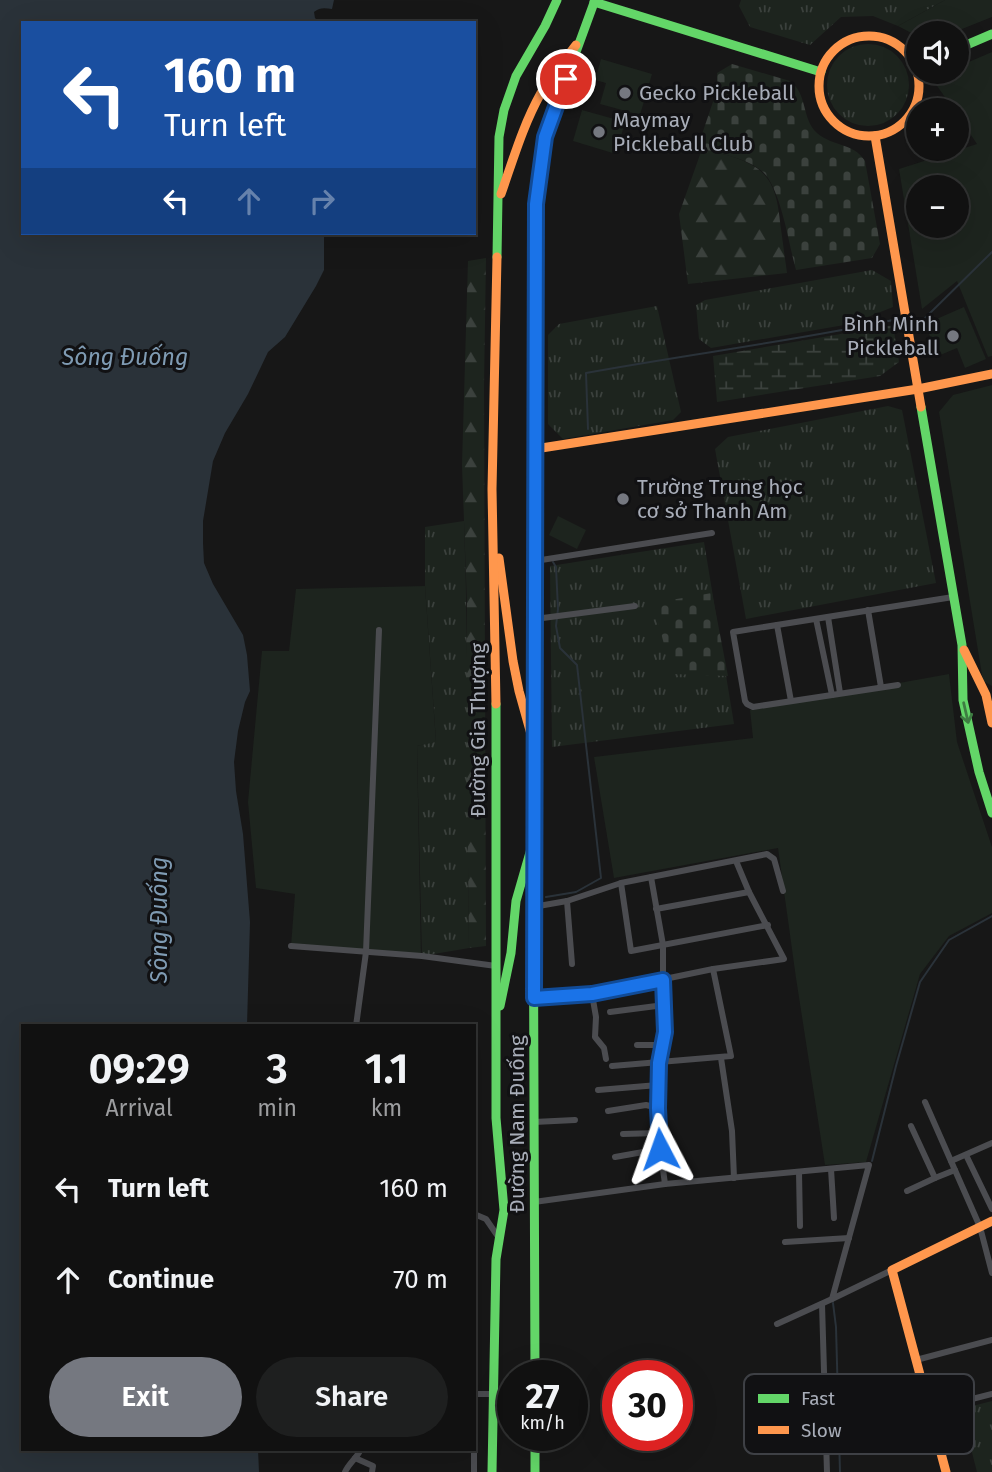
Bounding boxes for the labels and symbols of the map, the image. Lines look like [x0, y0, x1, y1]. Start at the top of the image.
pin [536, 49, 596, 109]
place label: Gecko Pickleball [639, 80, 794, 106]
marker: Gecko Pickleball [617, 85, 633, 101]
place label: Maymay Pickleball Club [613, 107, 753, 157]
marker: Maymay Pickleball Club [591, 124, 607, 140]
place label: Bình Minh Pickleball [843, 311, 939, 361]
marker: Bình Minh Pickleball [945, 328, 961, 344]
water label: Sông Đuống [61, 343, 188, 371]
place label: Trường Trung học cơ sở Thanh Am [637, 474, 803, 524]
marker: Trường Trung học cơ sở Thanh Am [615, 491, 631, 507]
street label: Đường Gia Thượng [465, 643, 491, 817]
one-way arrow [960, 701, 973, 724]
water label: Sông Đuống [145, 857, 173, 984]
street label: Đường Nam Đuống [504, 1035, 530, 1213]
position arrow [623, 1112, 697, 1186]
speed limit sign: 30 [602, 1360, 693, 1451]
legend [744, 1374, 974, 1454]
text: Fast [801, 1387, 835, 1410]
text: Slow [801, 1419, 842, 1442]

